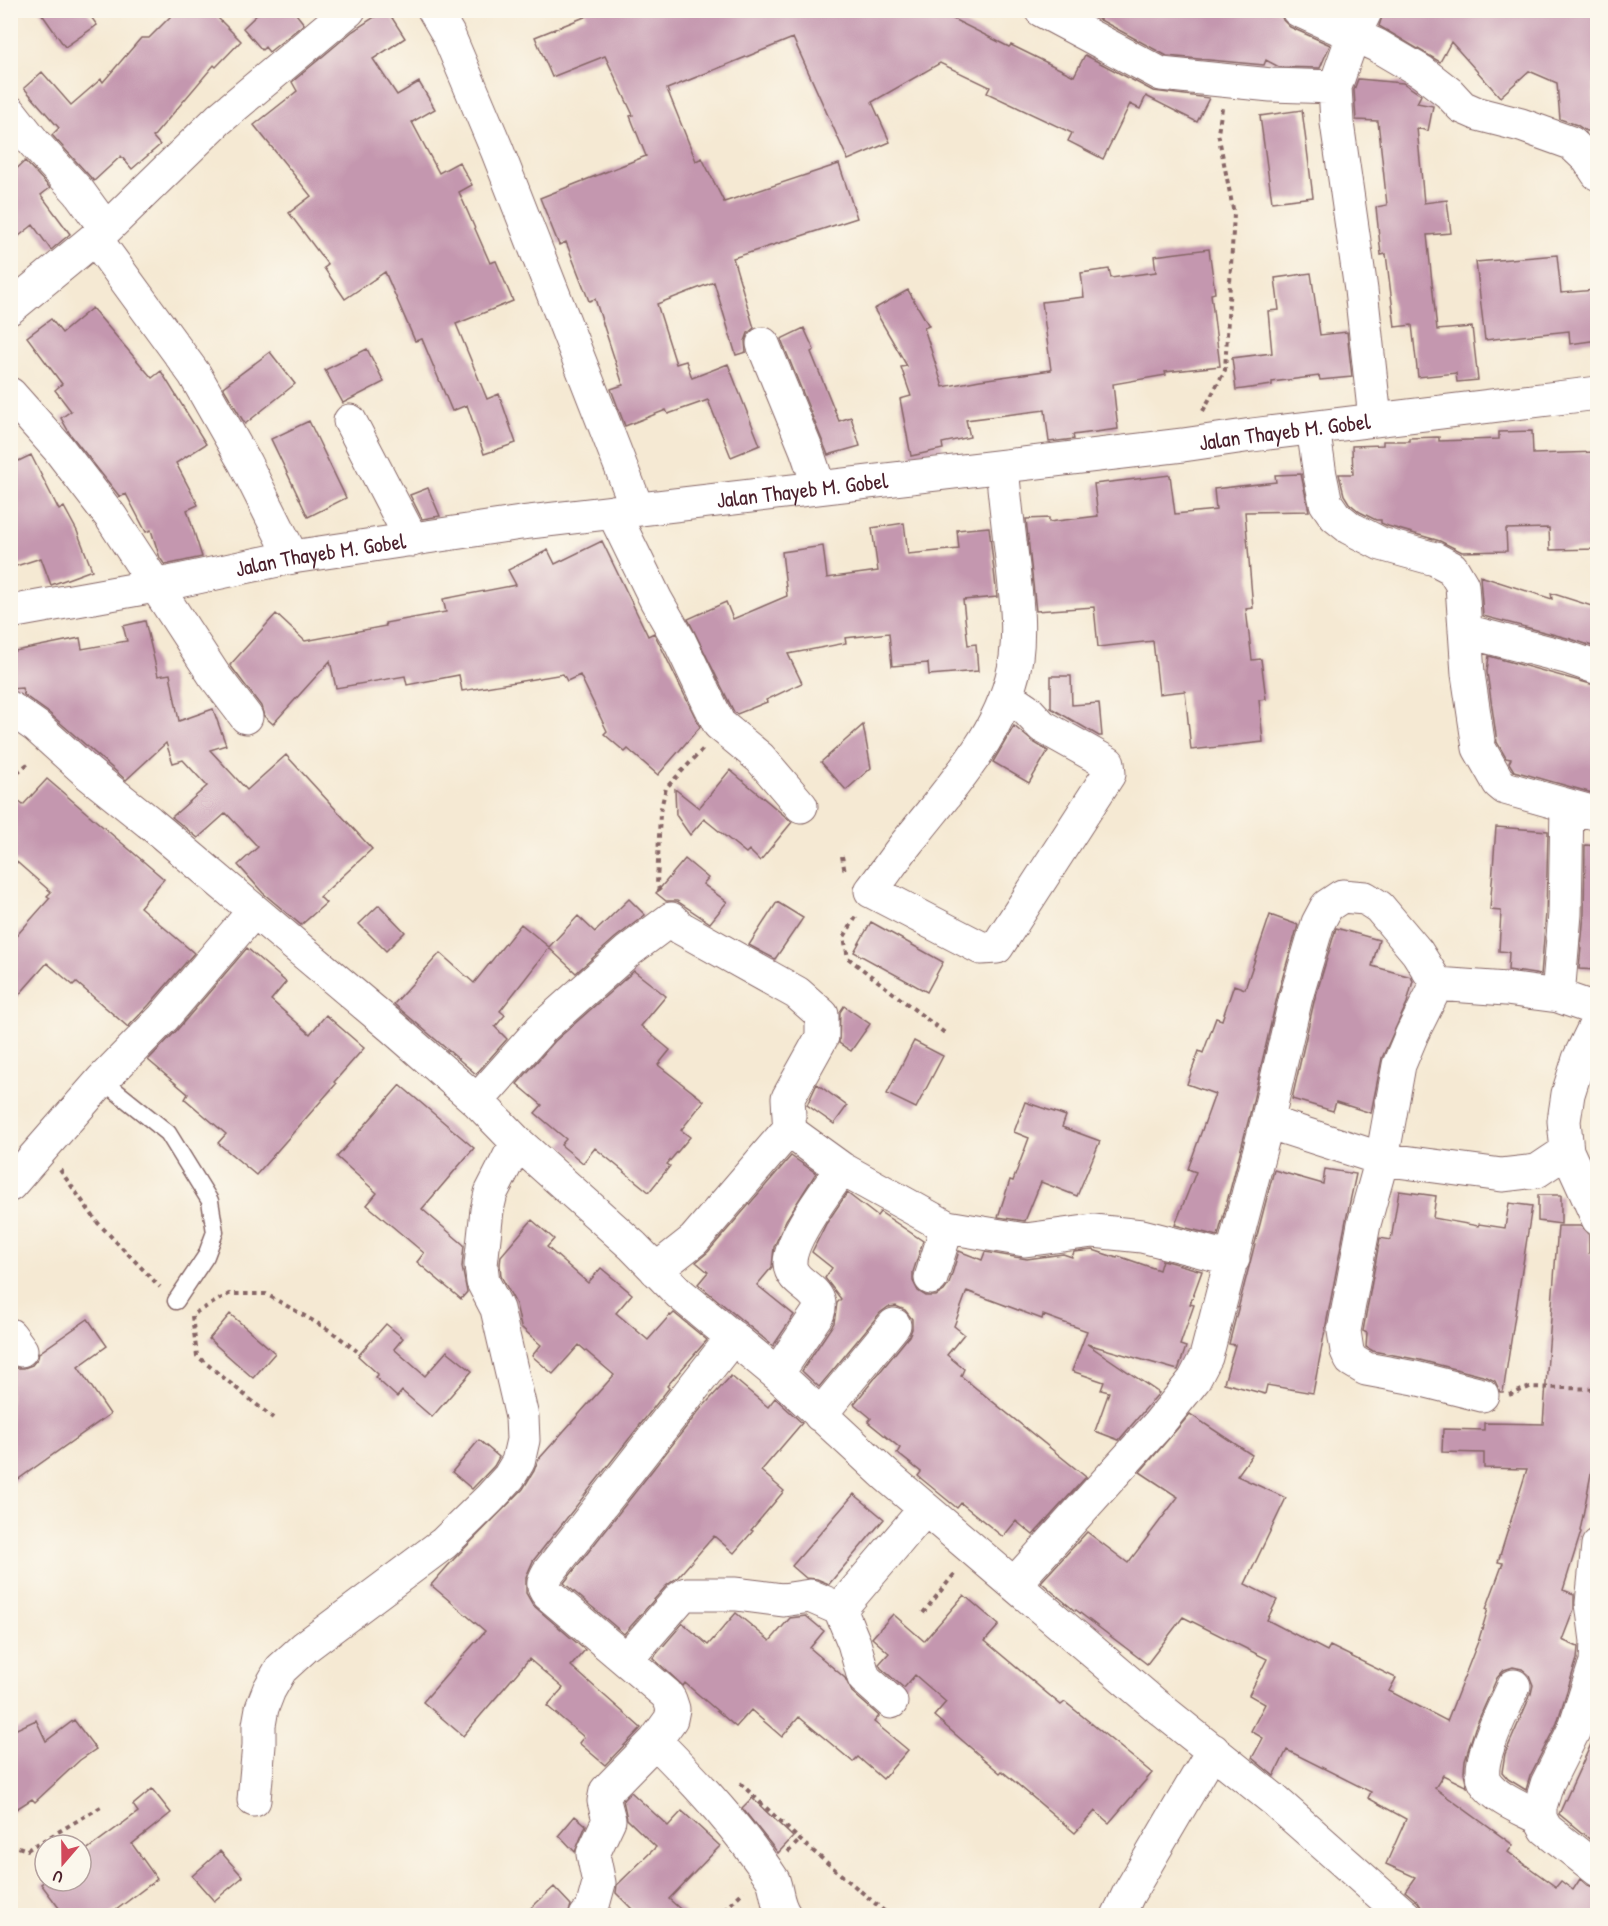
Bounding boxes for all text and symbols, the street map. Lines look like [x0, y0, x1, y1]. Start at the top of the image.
street label: Jalan Thayeb M. Gobel [1197, 406, 1372, 458]
street label: Jalan Thayeb M. Gobel [715, 465, 890, 515]
street label: Jalan Thayeb M. Gobel [232, 525, 408, 584]
north arrow [33, 1833, 93, 1893]
text: U [50, 1865, 66, 1889]

